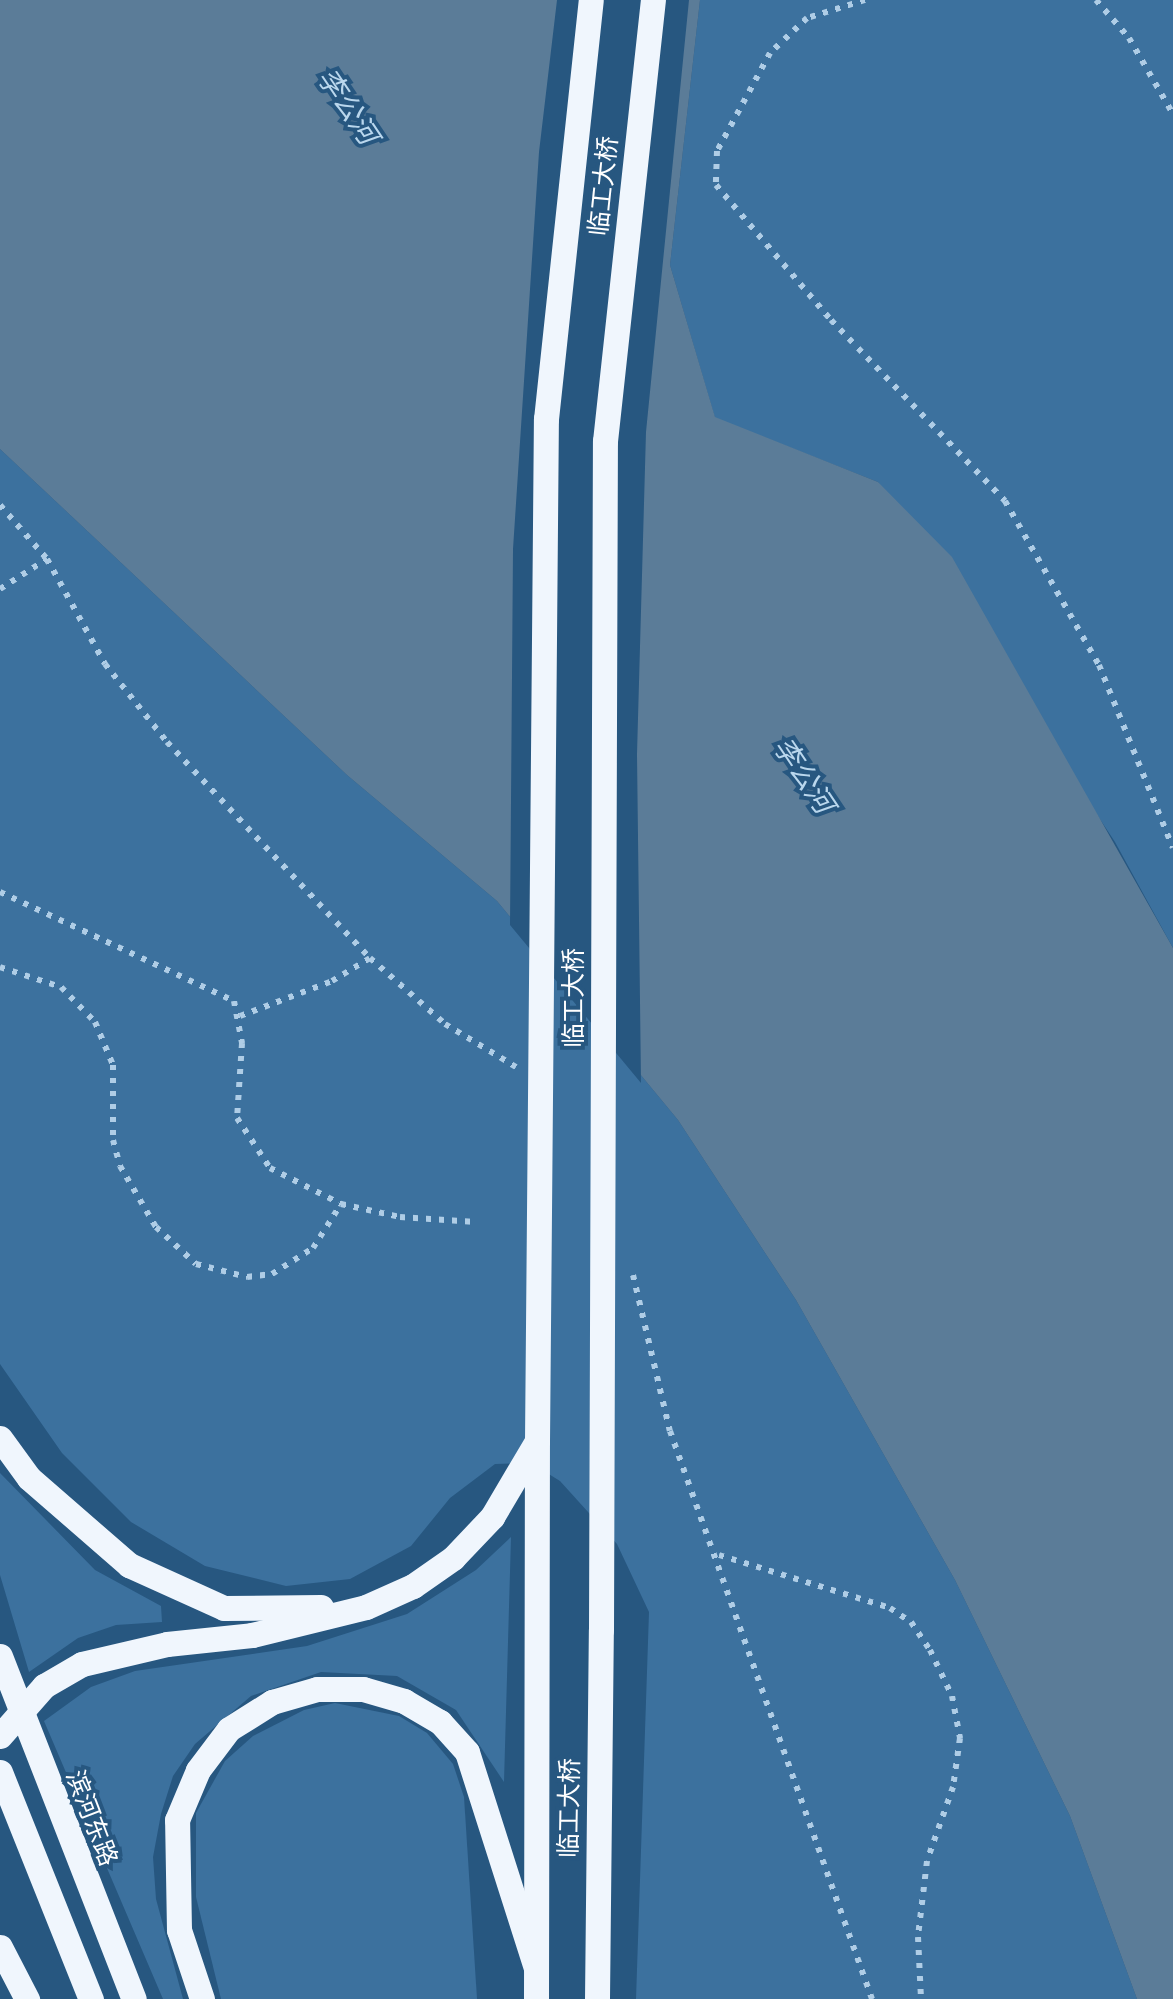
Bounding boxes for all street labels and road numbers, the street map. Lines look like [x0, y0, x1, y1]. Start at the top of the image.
street label: 临工大桥 [583, 135, 623, 237]
street label: 临工大桥 [558, 948, 588, 1048]
street label: 临工大桥 [553, 1758, 585, 1858]
street label: 滨河东路 [60, 1766, 124, 1870]

